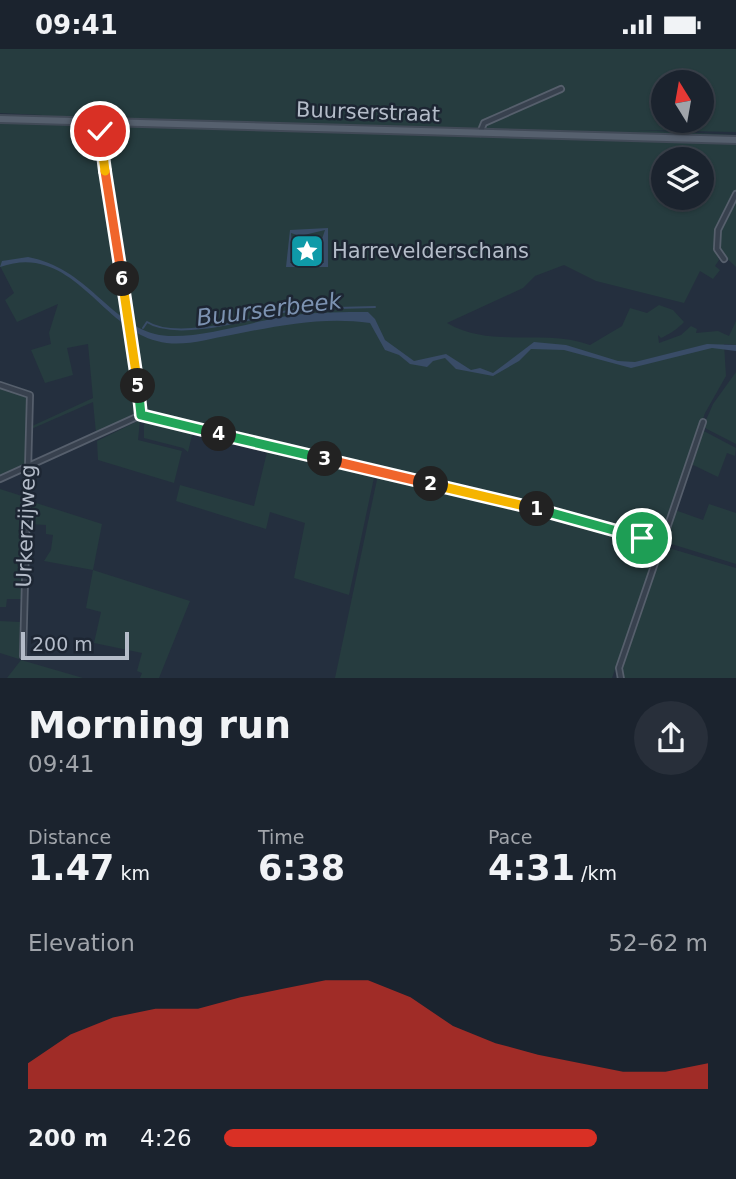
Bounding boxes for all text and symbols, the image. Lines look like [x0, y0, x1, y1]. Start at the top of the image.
text: 09:41 [35, 10, 118, 40]
north arrow [651, 70, 714, 133]
map controls [651, 70, 714, 210]
street label: Buurserstraat [296, 97, 440, 127]
pin [70, 101, 130, 161]
icon: check [81, 112, 119, 150]
button: layers [651, 147, 714, 210]
place icon: Harrevelderschans [288, 232, 326, 270]
place label: Harrevelderschans [332, 239, 529, 263]
pin: 6 [104, 261, 140, 296]
text: 6 [115, 267, 128, 289]
water label: Buurserbeek [195, 287, 345, 331]
pin: 5 [120, 369, 156, 403]
text: 5 [131, 374, 144, 396]
pin: 4 [202, 417, 236, 451]
text: 4 [212, 422, 225, 444]
pin: 3 [308, 441, 342, 477]
text: 3 [318, 447, 331, 469]
street label: Urkerzijweg [12, 464, 40, 588]
pin: 2 [414, 467, 448, 501]
text: 2 [424, 472, 437, 494]
pin: 1 [520, 491, 554, 526]
text: 1 [530, 497, 543, 519]
pin [612, 508, 672, 568]
icon: arrive [623, 519, 661, 557]
scale bar [21, 629, 130, 661]
text: 200 m [32, 633, 93, 655]
button: share [634, 701, 708, 775]
text: Morning run [28, 703, 291, 747]
text: 09:41 [28, 751, 94, 777]
text: Distance [28, 826, 111, 848]
text: Time [258, 826, 305, 848]
text: Pace [488, 826, 532, 848]
text: 1.47 [28, 848, 114, 888]
text: 6:38 [258, 848, 345, 888]
text: 4:31 [488, 848, 575, 888]
text: km [114, 862, 150, 884]
text: /km [575, 862, 617, 884]
text: Elevation [28, 930, 135, 956]
text: 52–62 m [608, 930, 708, 956]
text: 200 m [28, 1125, 108, 1151]
text: 4:26 [140, 1125, 192, 1151]

